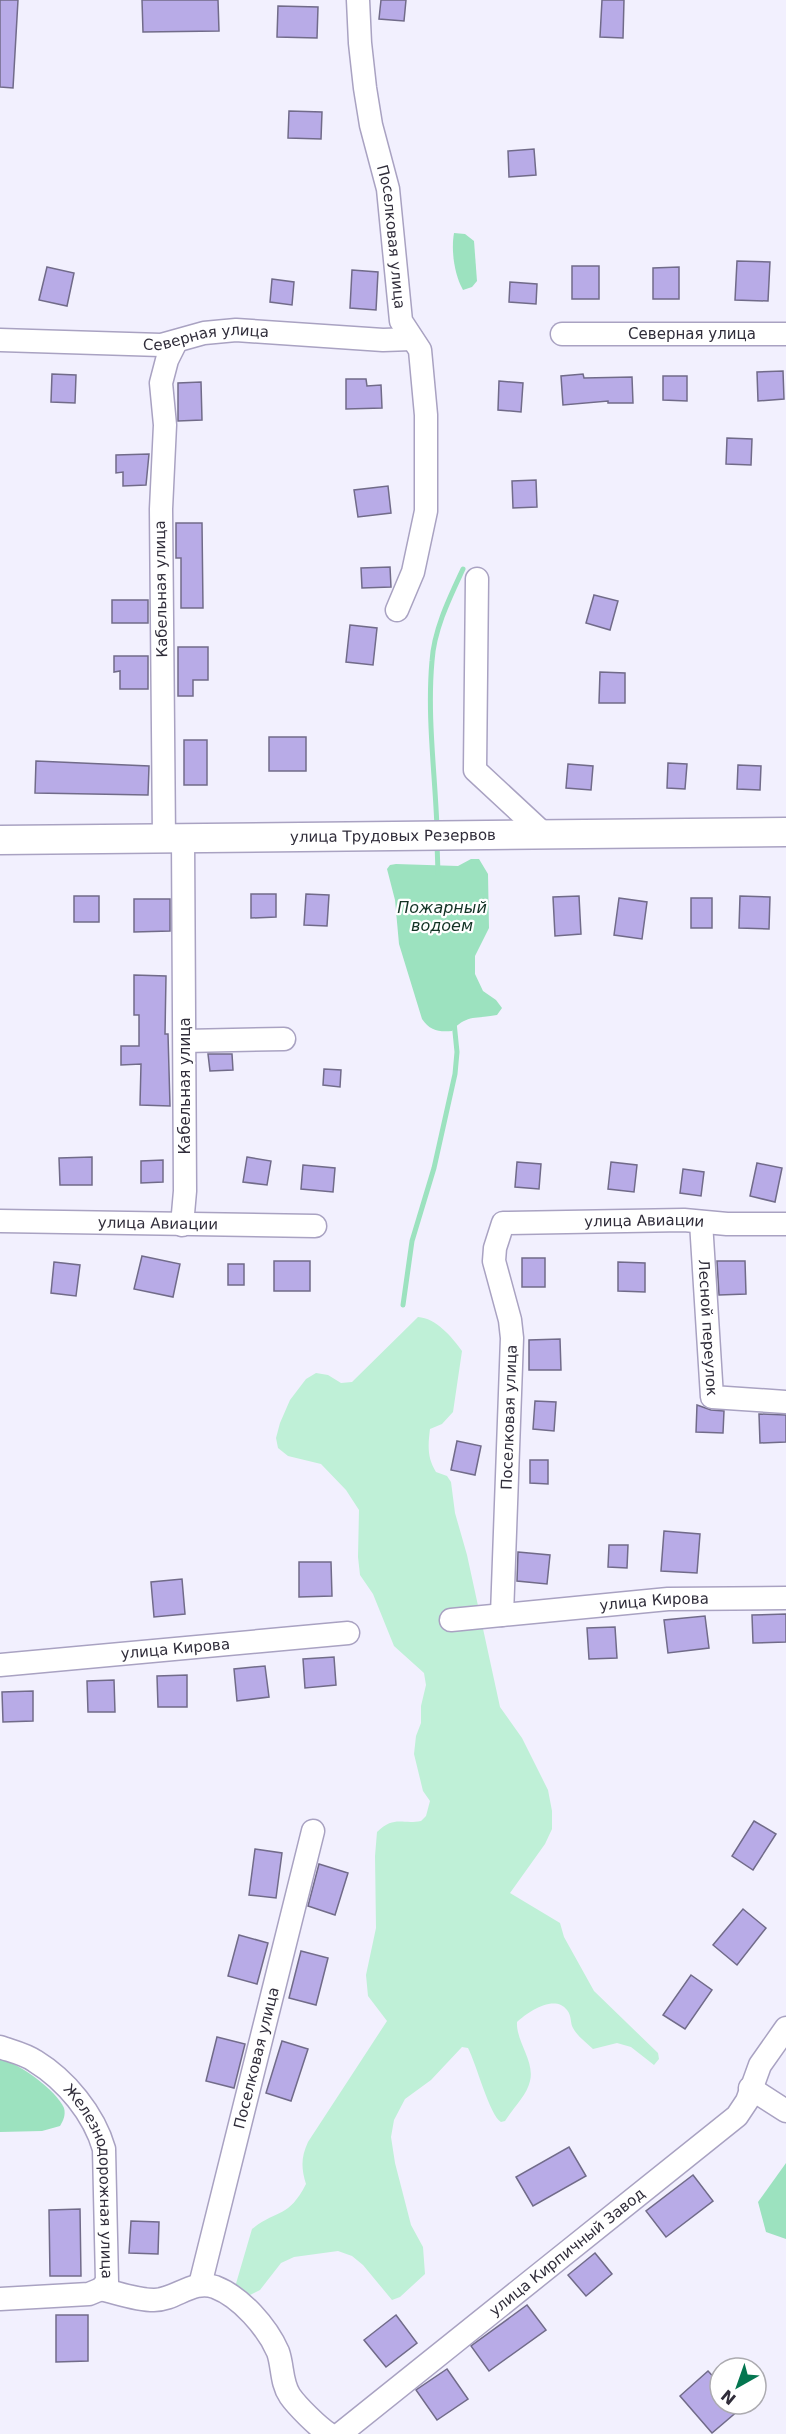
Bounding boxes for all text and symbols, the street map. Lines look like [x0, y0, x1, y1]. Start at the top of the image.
street label: Поселковая улица [373, 163, 409, 310]
street label: Северная улица [143, 321, 270, 354]
street label: Северная улица [628, 325, 756, 343]
street label: Кабельная улица [151, 520, 171, 658]
street label: улица Трудовых Резервов [290, 826, 496, 846]
water label: Пожарный водоем [397, 898, 487, 935]
street label: Кабельная улица [176, 1017, 194, 1155]
street label: улица Авиации [584, 1211, 705, 1231]
street label: улица Авиации [98, 1214, 218, 1233]
street label: Лесной переулок [694, 1259, 721, 1397]
street label: Поселковая улица [498, 1344, 521, 1490]
street label: улица Кирова [599, 1590, 709, 1615]
street label: улица Кирова [120, 1635, 231, 1663]
street label: Поселковая улица [230, 1985, 283, 2131]
street label: Железнодорожная улица [60, 2080, 116, 2279]
street label: улица Кирпичный Завод [486, 2184, 649, 2320]
north arrow [708, 2356, 768, 2416]
text: N [717, 2386, 740, 2409]

